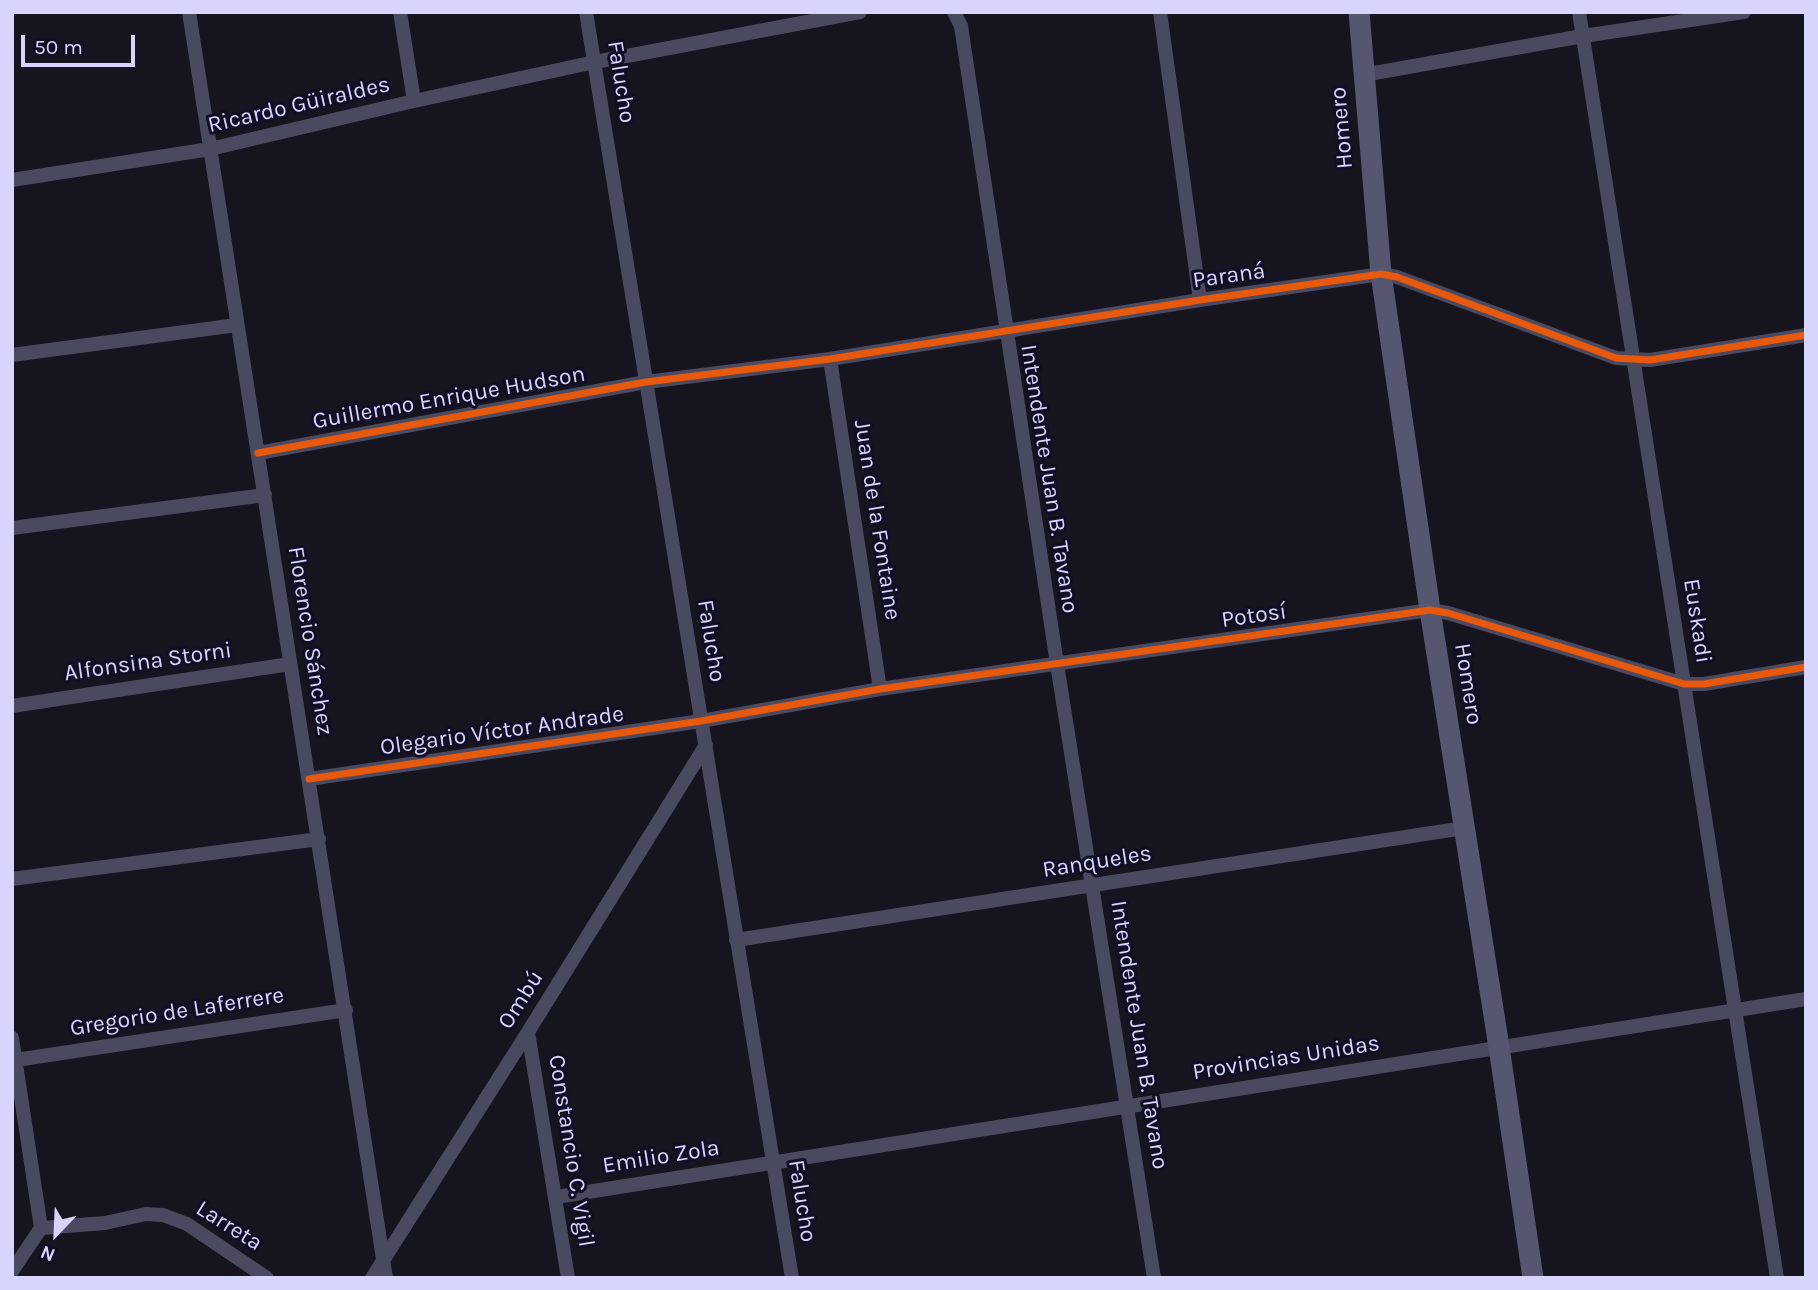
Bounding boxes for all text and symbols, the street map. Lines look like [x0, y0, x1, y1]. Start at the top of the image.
scale bar [24, 21, 138, 65]
text: 50 m [34, 35, 83, 59]
street label: Falucho [601, 39, 641, 125]
street label: Ricardo Güiraldes [205, 71, 393, 139]
street label: Homero [1325, 86, 1359, 170]
street label: Paraná [1191, 257, 1267, 295]
street label: Intendente Juan B. Tavano [1014, 343, 1084, 615]
street label: Guillermo Enrique Hudson [311, 360, 587, 436]
street label: Juan de la Fontaine [848, 418, 906, 622]
street label: Florencio Sánchez [281, 545, 339, 737]
street label: Euskadi [1677, 577, 1717, 665]
street label: Falucho [691, 598, 731, 684]
street label: Potosí [1220, 598, 1288, 634]
street label: Alfonsina Storni [62, 637, 234, 687]
street label: Homero [1448, 641, 1488, 727]
street label: Olegario Víctor Andrade [378, 700, 626, 762]
street label: Ranqueles [1040, 840, 1154, 884]
street label: Intendente Juan B. Tavano [1104, 899, 1174, 1171]
street label: Ombú [492, 966, 550, 1034]
street label: Gregorio de Laferrere [68, 981, 286, 1043]
street label: Provincias Unidas [1191, 1030, 1381, 1086]
street label: Constancio C. Vigil [542, 1053, 600, 1249]
street label: Emilio Zola [601, 1134, 721, 1180]
street label: Falucho [782, 1158, 822, 1244]
street label: Larreta [191, 1195, 267, 1257]
north arrow [21, 1199, 91, 1269]
text: N [37, 1241, 58, 1266]

